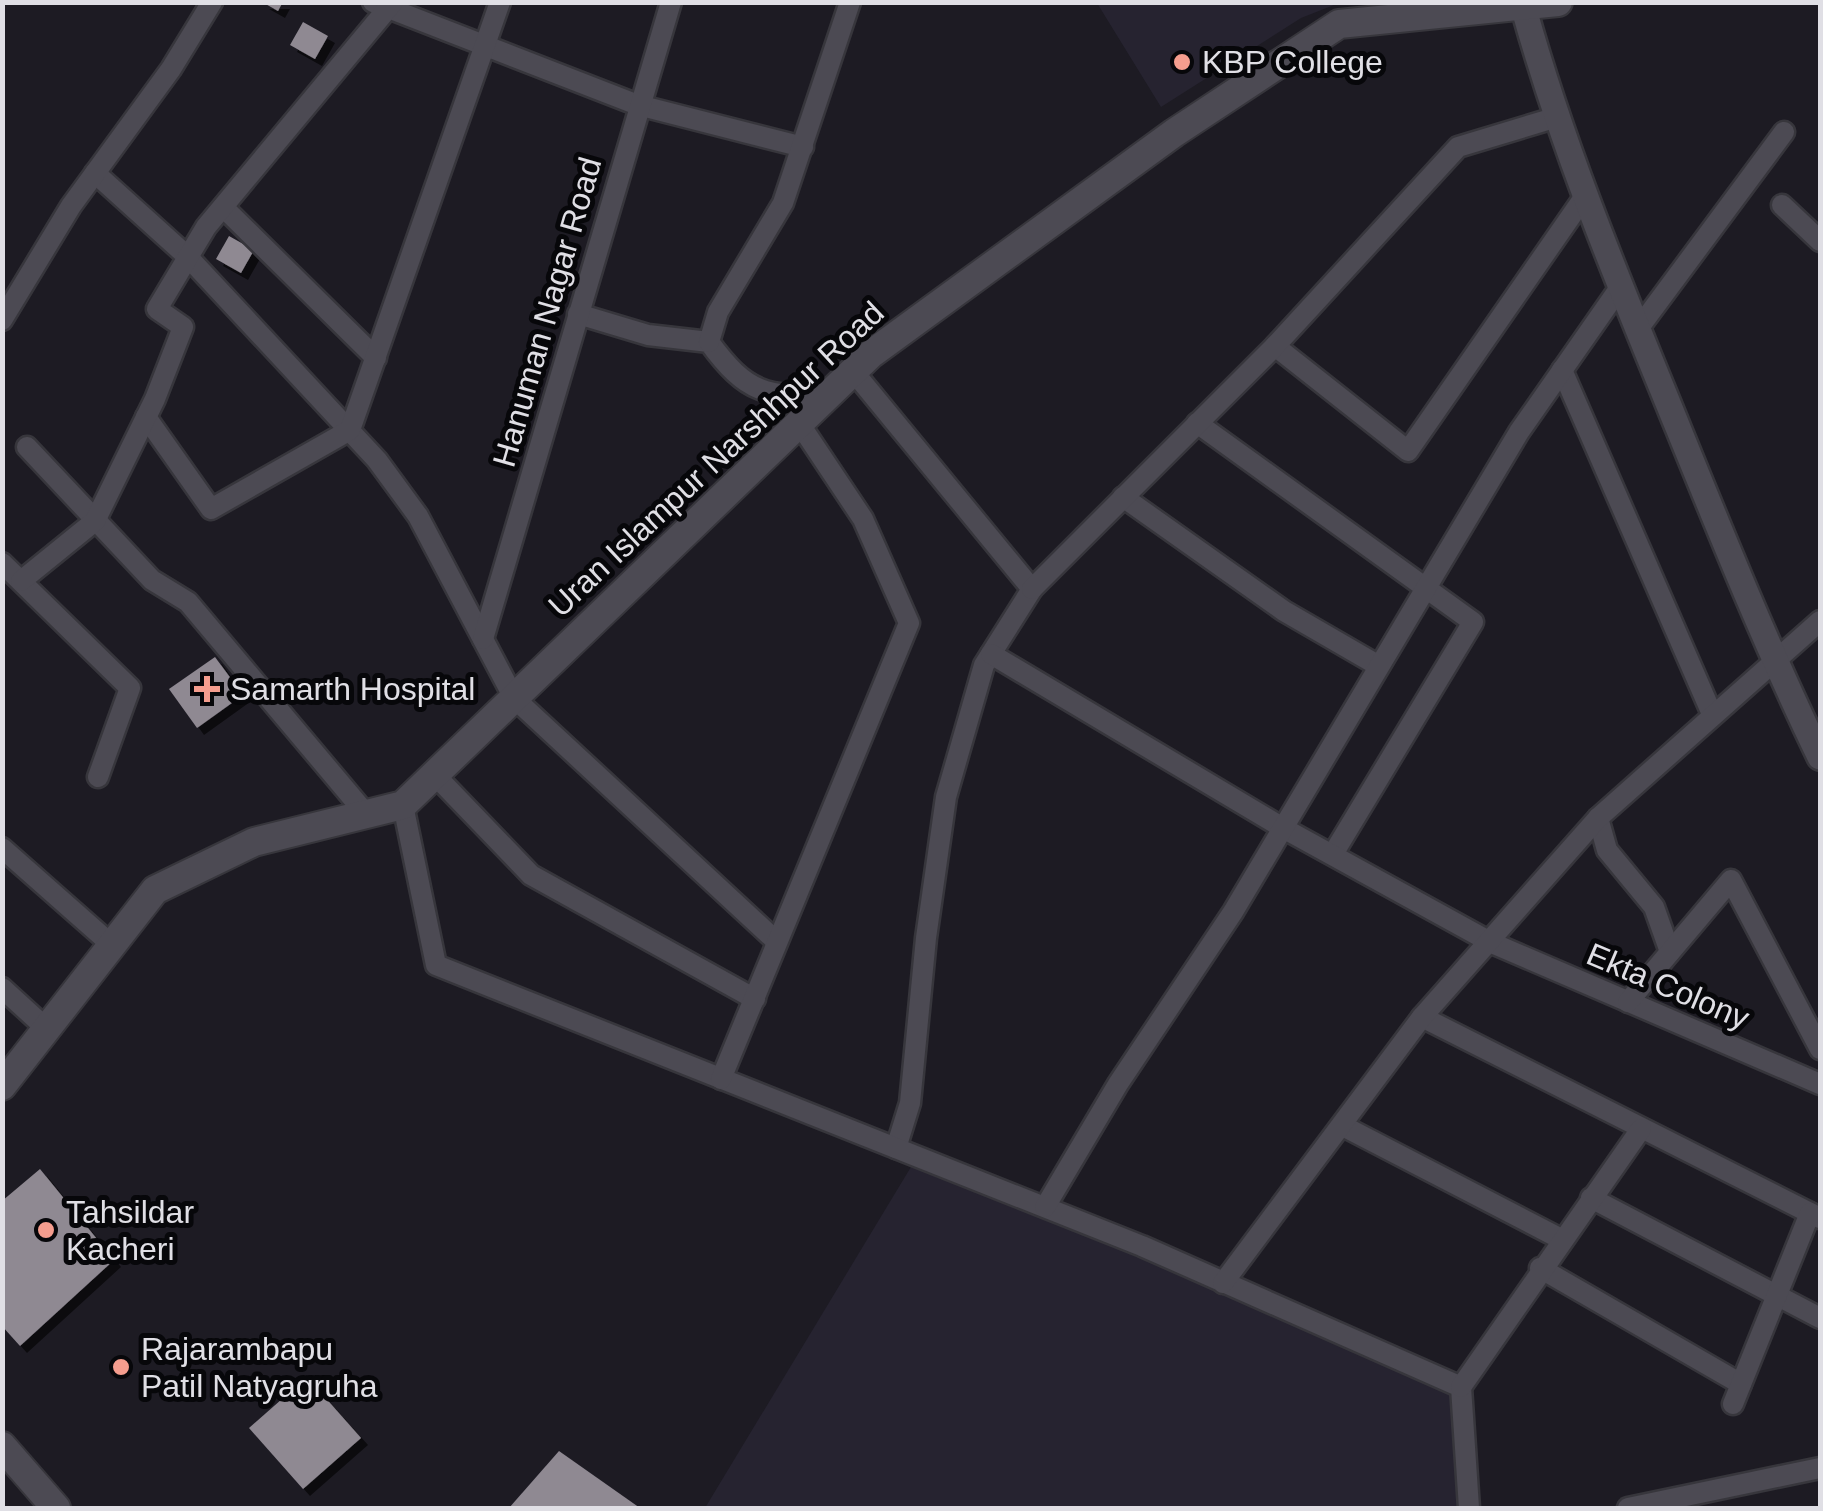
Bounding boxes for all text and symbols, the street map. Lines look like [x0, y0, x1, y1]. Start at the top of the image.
place label: KBP College [1202, 44, 1383, 80]
marker: KBP College [1171, 51, 1193, 73]
street label: Hanuman Nagar Road [486, 153, 608, 471]
street label: Uran Islampur Narshhpur Road [541, 294, 891, 624]
place label: Samarth Hospital [230, 671, 475, 707]
marker: Samarth Hospital [194, 676, 220, 702]
street label: Ekta Colony [1582, 936, 1754, 1036]
place label: Tahsildar Kacheri [66, 1194, 194, 1267]
marker: Tahsildar Kacheri [35, 1219, 57, 1241]
place label: Rajarambapu Patil Natyagruha [141, 1331, 378, 1404]
marker: Rajarambapu Patil Natyagruha [110, 1356, 132, 1378]

